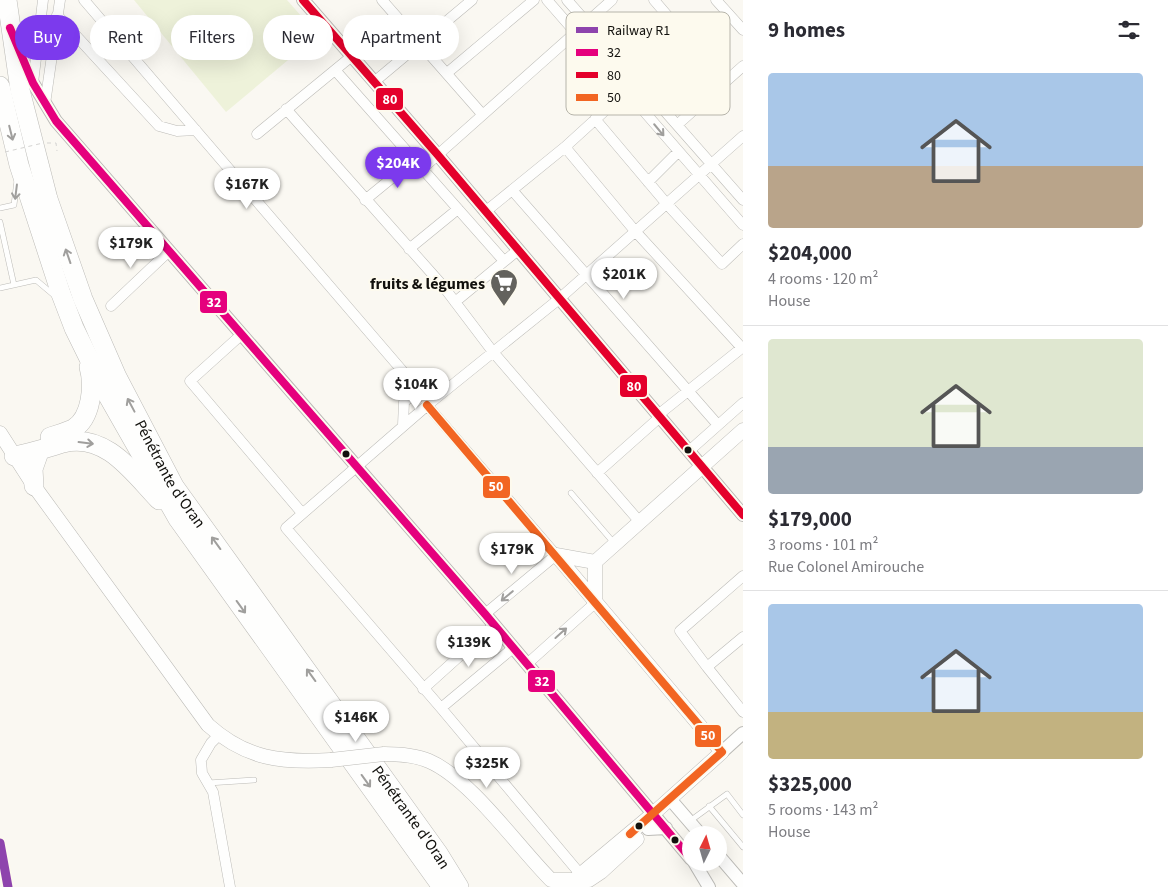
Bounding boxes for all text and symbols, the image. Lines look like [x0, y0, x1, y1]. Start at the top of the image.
legend [566, 12, 730, 115]
chip: Buy [15, 15, 80, 60]
chip: Rent [90, 15, 161, 60]
chip: Filters [171, 15, 253, 60]
chip: New [263, 15, 333, 60]
chip: Apartment [343, 15, 459, 60]
text: 9 homes [768, 15, 845, 45]
icon: filters [1115, 16, 1143, 44]
text: Railway R1 [607, 21, 670, 41]
text: 32 [607, 43, 621, 63]
text: 80 [607, 66, 621, 86]
line badge: 80 [375, 87, 404, 111]
text: 50 [607, 88, 621, 108]
text: 80 [383, 90, 397, 110]
icon: home [911, 106, 1001, 196]
one-way arrow [654, 123, 665, 136]
one-way arrow [7, 125, 16, 141]
pin: $204K [363, 146, 433, 189]
text: $204K [376, 152, 420, 174]
pin: $167K [212, 168, 282, 210]
text: $167K [225, 173, 269, 195]
one-way arrow [10, 184, 20, 200]
pin: $179K [96, 226, 166, 269]
text: $179K [109, 232, 153, 254]
text: $204,000 [768, 238, 852, 268]
one-way arrow [62, 248, 72, 264]
pin: $201K [589, 258, 659, 300]
text: $201K [602, 263, 646, 285]
supermarket icon: fruits & légumes [489, 268, 519, 307]
text: 4 rooms · 120 m² [768, 268, 878, 290]
place label: fruits & légumes [370, 273, 485, 295]
line badge: 32 [199, 290, 228, 314]
text: House [768, 290, 810, 312]
text: 32 [207, 293, 221, 313]
pin: $104K [381, 368, 451, 410]
icon: home [911, 371, 1001, 461]
text: $104K [394, 373, 438, 395]
line badge: 80 [619, 374, 648, 398]
text: 80 [627, 377, 641, 397]
one-way arrow [126, 398, 136, 413]
street label: Pénétrante d'Oran [129, 416, 211, 533]
one-way arrow [78, 438, 94, 448]
unlabelled marker [683, 445, 693, 455]
unlabelled marker [341, 449, 351, 459]
line badge: 50 [482, 475, 511, 499]
text: 50 [489, 477, 503, 497]
text: $179,000 [768, 504, 852, 534]
pin: $179K [477, 532, 547, 575]
text: 3 rooms · 101 m² [768, 534, 878, 556]
one-way arrow [211, 536, 221, 550]
text: $179K [490, 538, 534, 560]
text: Rue Colonel Amirouche [768, 556, 924, 578]
one-way arrow [500, 590, 513, 602]
one-way arrow [236, 599, 246, 613]
pin: $139K [434, 626, 504, 668]
one-way arrow [554, 627, 567, 639]
text: $139K [447, 631, 491, 653]
icon: home [911, 636, 1001, 726]
one-way arrow [306, 668, 316, 682]
line badge: 32 [527, 669, 556, 693]
text: 32 [535, 672, 549, 692]
pin: $146K [321, 700, 391, 743]
text: $146K [334, 706, 378, 728]
line badge: 50 [694, 724, 722, 748]
text: 50 [701, 726, 715, 746]
pin: $325K [452, 746, 522, 789]
text: $325K [465, 752, 509, 774]
street label: Pénétrante d'Oran [366, 761, 455, 873]
text: $325,000 [768, 769, 852, 799]
one-way arrow [361, 774, 371, 788]
text: 5 rooms · 143 m² [768, 799, 878, 821]
unlabelled marker [634, 821, 644, 831]
text: House [768, 821, 810, 843]
north arrow [682, 826, 728, 871]
map controls [682, 826, 727, 871]
unlabelled marker [670, 835, 680, 845]

